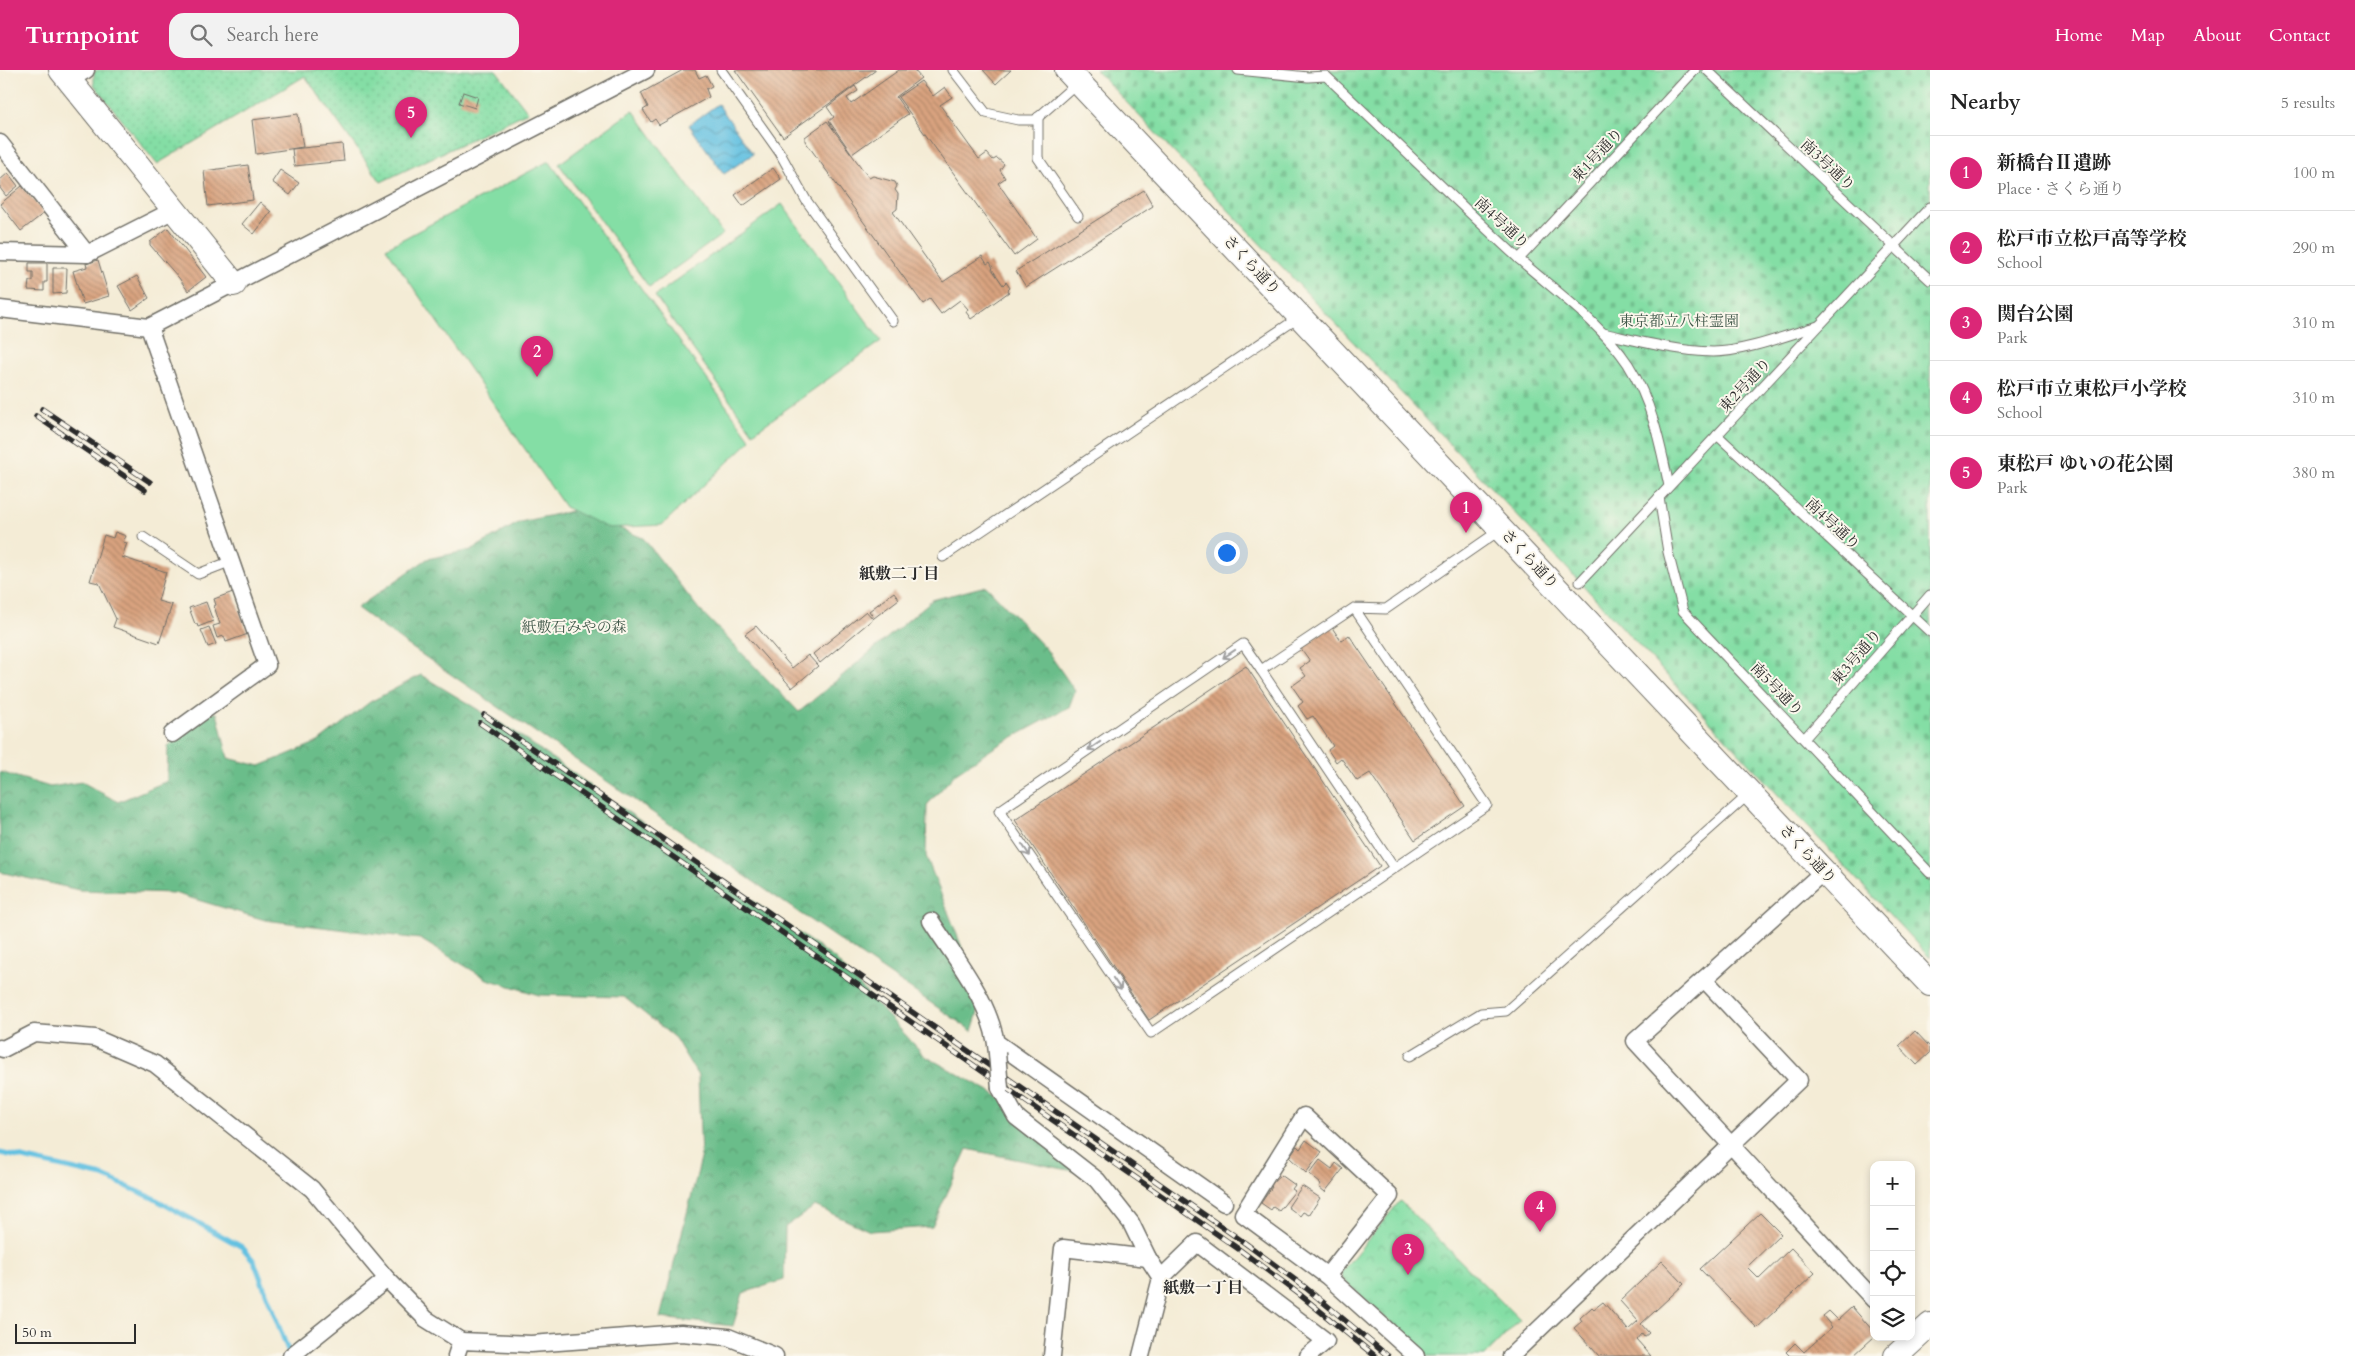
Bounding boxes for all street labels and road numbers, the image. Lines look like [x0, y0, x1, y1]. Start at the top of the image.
street label: 東1号通り [1567, 123, 1627, 187]
street label: 南3号通り [1796, 135, 1860, 195]
street label: 南4号通り [1470, 193, 1534, 253]
street label: さくら通り [1219, 231, 1285, 299]
street label: 東2号通り [1715, 353, 1775, 417]
street label: 南4号通り [1801, 494, 1865, 554]
street label: さくら通り [1497, 525, 1563, 593]
street label: 東3号通り [1826, 625, 1886, 689]
street label: 南5号通り [1746, 658, 1808, 720]
street label: さくら通り [1775, 820, 1841, 888]

